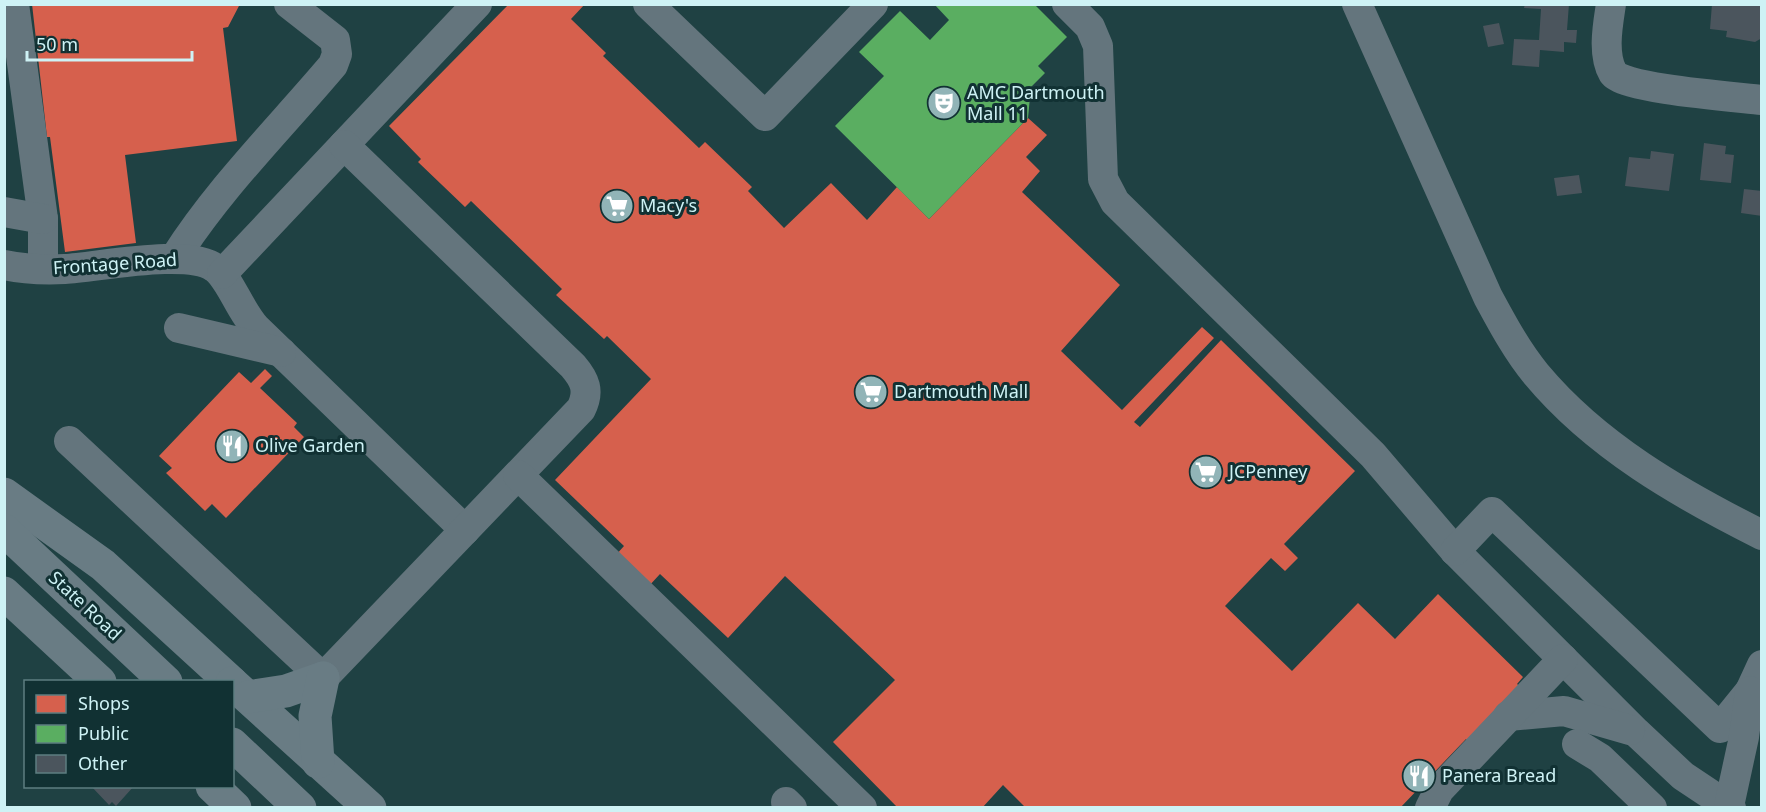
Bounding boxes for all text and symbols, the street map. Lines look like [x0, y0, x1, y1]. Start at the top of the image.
scale bar [27, 24, 192, 62]
text: 50 m [36, 32, 78, 56]
place label: AMC Dartmouth Mall 11 [967, 80, 1105, 125]
theatre icon: AMC Dartmouth Mall 11 [926, 85, 962, 121]
supermarket icon: Macy's [599, 188, 635, 224]
place label: Macy's [640, 193, 697, 217]
street label: Frontage Road [52, 247, 178, 279]
supermarket icon: Dartmouth Mall [853, 374, 889, 410]
place label: Dartmouth Mall [894, 379, 1028, 403]
restaurant icon: Olive Garden [214, 428, 250, 464]
place label: Olive Garden [255, 433, 365, 457]
supermarket icon: JCPenney [1188, 454, 1224, 490]
place label: JCPenney [1227, 459, 1308, 483]
street label: State Road [44, 565, 127, 645]
legend [24, 680, 234, 788]
text: Shops [78, 691, 130, 715]
text: Public [78, 721, 129, 745]
text: Other [78, 751, 128, 775]
restaurant icon: Panera Bread [1401, 758, 1437, 794]
place label: Panera Bread [1442, 763, 1556, 787]

